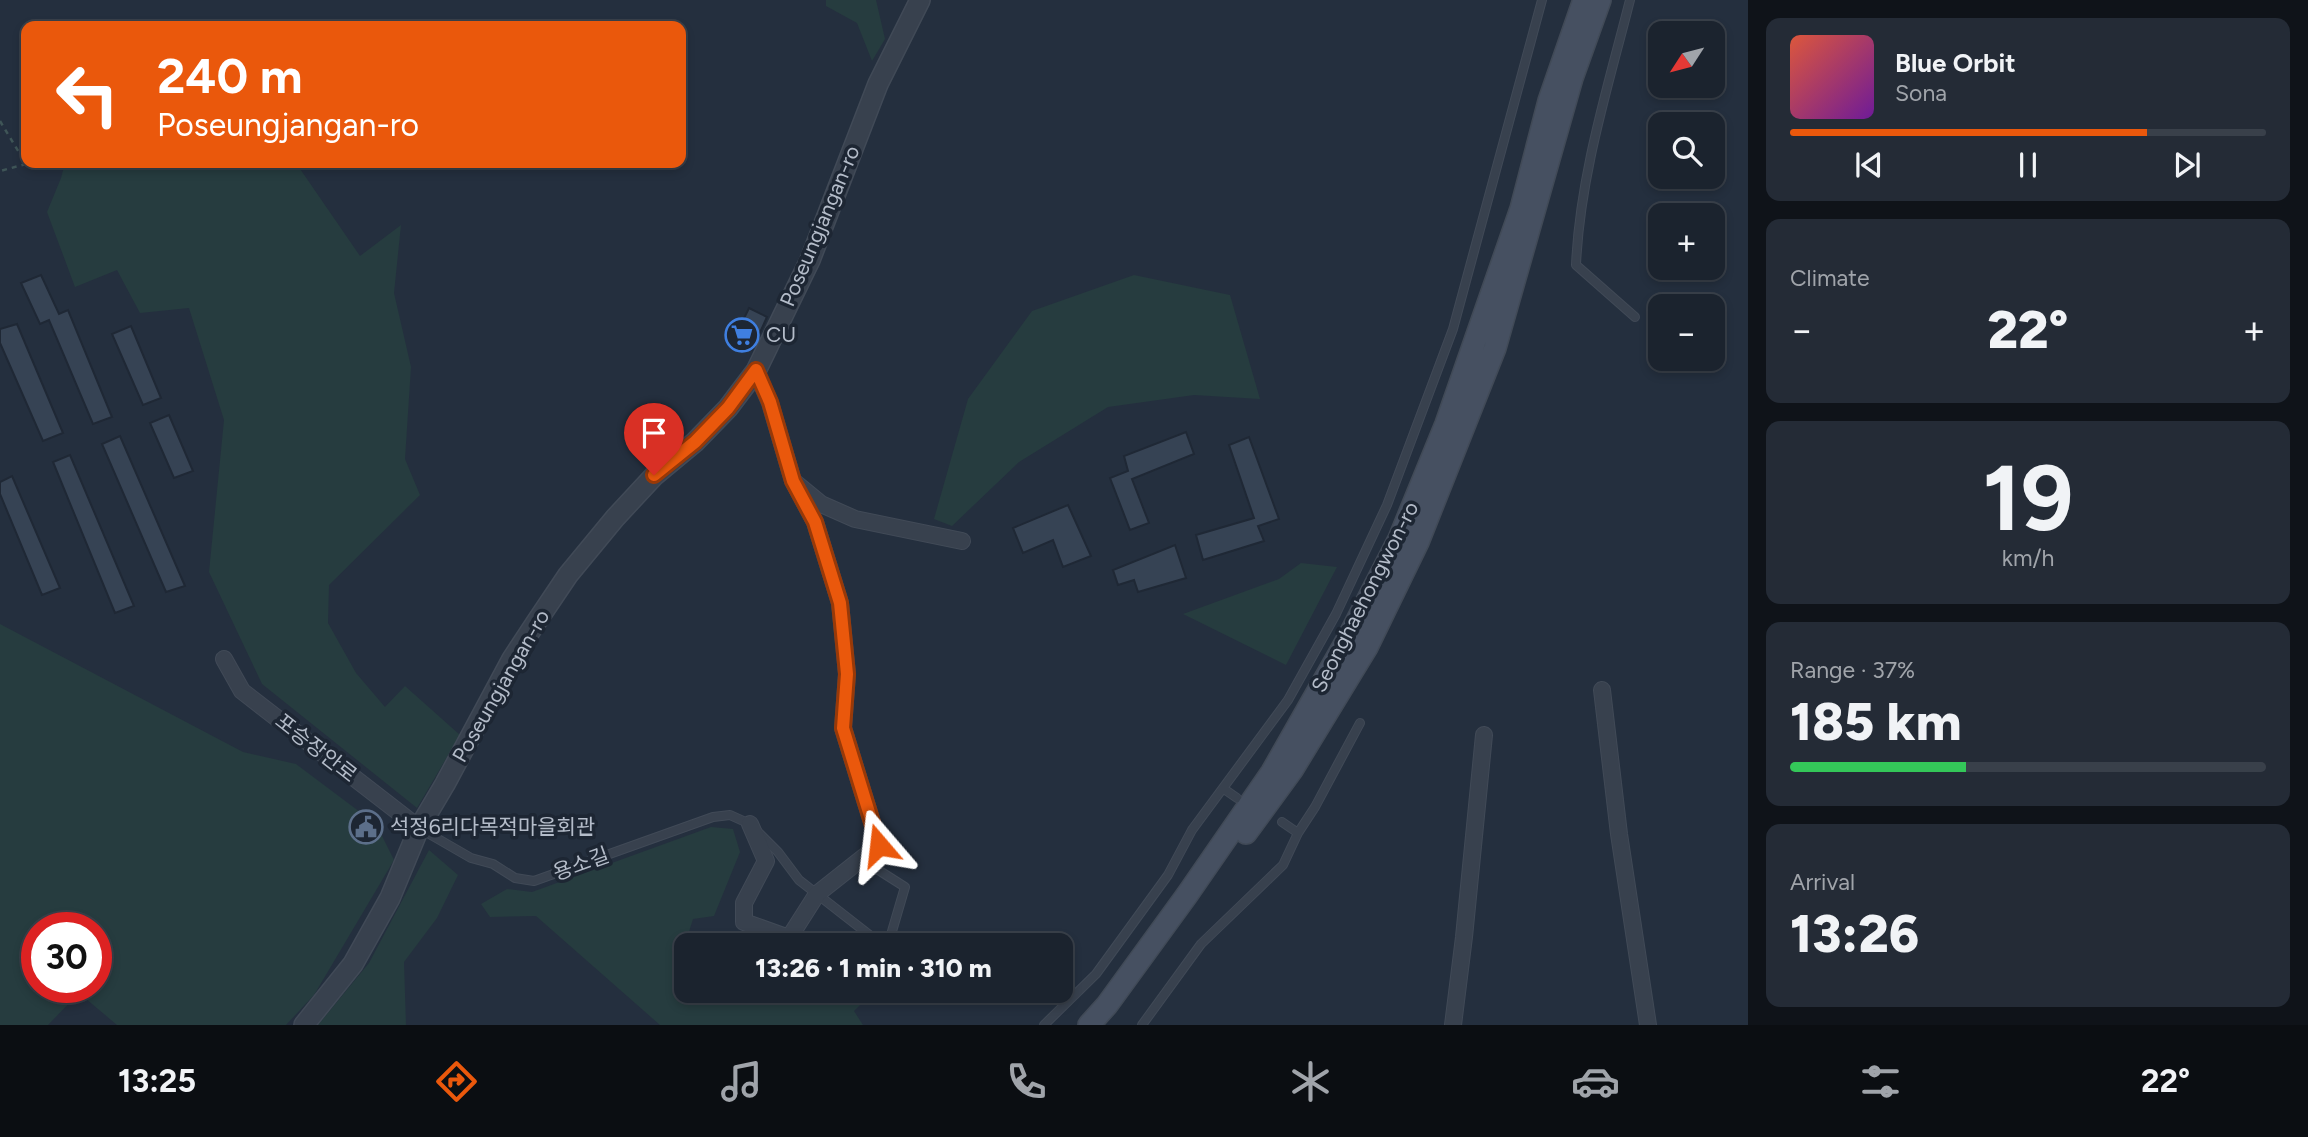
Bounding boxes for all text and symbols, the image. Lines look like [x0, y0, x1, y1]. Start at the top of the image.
north arrow [1648, 21, 1726, 98]
map controls [1648, 21, 1725, 371]
text: 240 m [157, 46, 303, 105]
text: Blue Orbit [1895, 47, 2016, 79]
icon: left [42, 49, 133, 140]
text: Sona [1895, 79, 1947, 107]
text: Poseungjangan-ro [157, 106, 419, 144]
button: search [1648, 112, 1725, 189]
street label: Poseungjangan-ro [774, 142, 865, 310]
icon: previous [1850, 146, 1888, 184]
icon: pause [2009, 146, 2047, 184]
icon: next [2168, 146, 2206, 184]
button: + [1648, 203, 1725, 280]
text: Climate [1790, 264, 1869, 292]
button: − [1648, 294, 1725, 371]
text: 22° [1987, 299, 2069, 361]
text: − [1790, 307, 1814, 353]
text: + [2242, 307, 2266, 353]
supermarket icon: CU [723, 316, 761, 354]
place label: CU [766, 322, 796, 347]
pin [624, 403, 684, 475]
icon: arrive [635, 414, 673, 452]
text: 19 [1982, 444, 2074, 553]
street label: Seonghaehongwon-ro [1306, 497, 1423, 696]
text: km/h [2002, 544, 2054, 572]
street label: Poseungjangan-ro [447, 605, 554, 766]
text: Range · 37% [1790, 656, 1915, 684]
text: 185 km [1790, 691, 1962, 753]
street label: 포승장안로 [271, 708, 362, 787]
public building icon: 석정6리다목적마을회관 [347, 808, 385, 846]
position arrow [842, 808, 916, 882]
place label: 석정6리다목적마을회관 [390, 814, 595, 839]
street label: 용소길 [549, 842, 612, 885]
text: Arrival [1790, 868, 1855, 896]
text: 13:26 [1790, 903, 1919, 965]
speed limit sign: 30 [21, 912, 112, 1003]
text: 13:26 · 1 min · 310 m [755, 952, 992, 984]
icon: directions [432, 1057, 481, 1106]
icon: music [717, 1057, 766, 1106]
icon: phone [1002, 1057, 1051, 1106]
icon: climate [1286, 1057, 1335, 1106]
icon: car [1571, 1057, 1620, 1106]
icon: filters [1856, 1057, 1905, 1106]
text: 13:25 [118, 1062, 196, 1100]
text: 22° [2141, 1062, 2190, 1100]

